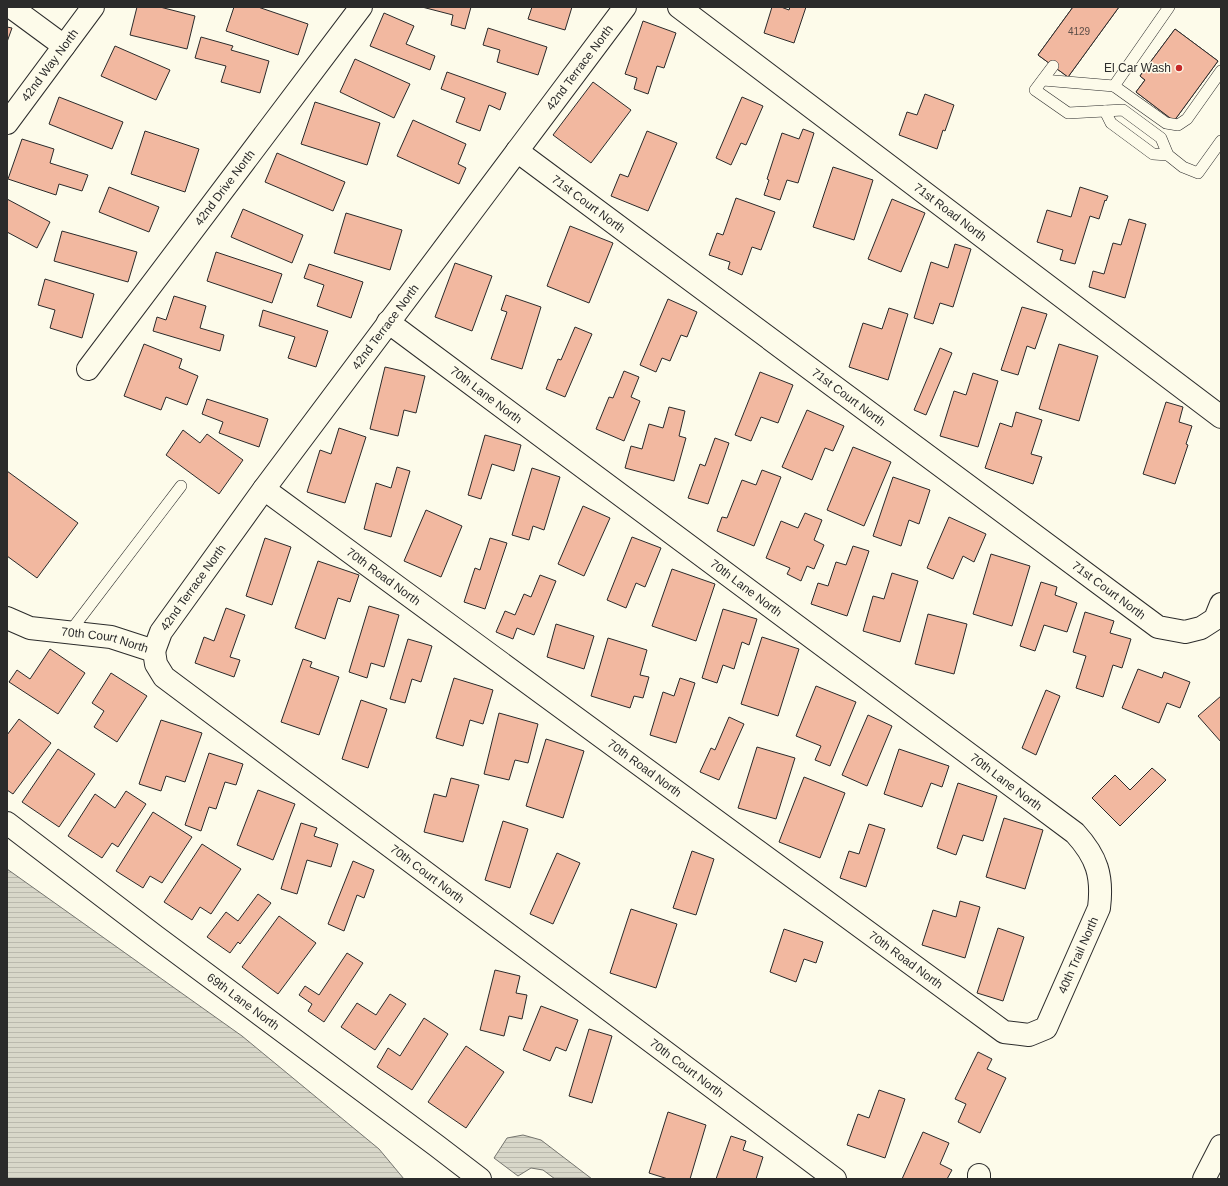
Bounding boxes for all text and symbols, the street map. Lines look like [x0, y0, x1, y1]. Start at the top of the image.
street label: 42nd Terrace North [543, 22, 616, 113]
street label: 42nd Way North [19, 26, 81, 104]
house number: 4129 [1068, 26, 1091, 37]
place label: El Car Wash [1104, 61, 1171, 75]
marker: El Car Wash [1174, 63, 1184, 73]
street label: 42nd Drive North [192, 147, 258, 228]
street label: 71st Court North [549, 172, 628, 236]
street label: 71st Road North [911, 180, 989, 244]
street label: 42nd Terrace North [349, 282, 422, 372]
street label: 70th Lane North [447, 364, 525, 426]
street label: 71st Court North [809, 365, 888, 429]
street label: 42nd Terrace North [157, 542, 229, 633]
street label: 70th Road North [344, 545, 423, 608]
street label: 70th Lane North [707, 557, 785, 619]
street label: 71st Court North [1069, 558, 1148, 622]
street label: 70th Court North [61, 625, 150, 656]
street label: 70th Road North [605, 736, 684, 800]
street label: 70th Lane North [967, 751, 1045, 813]
street label: 70th Court North [387, 842, 467, 906]
street label: 40th Trail North [1055, 915, 1101, 996]
street label: 70th Road North [866, 928, 945, 992]
street label: 69th Lane North [204, 970, 282, 1033]
street label: 70th Court North [647, 1036, 726, 1100]

